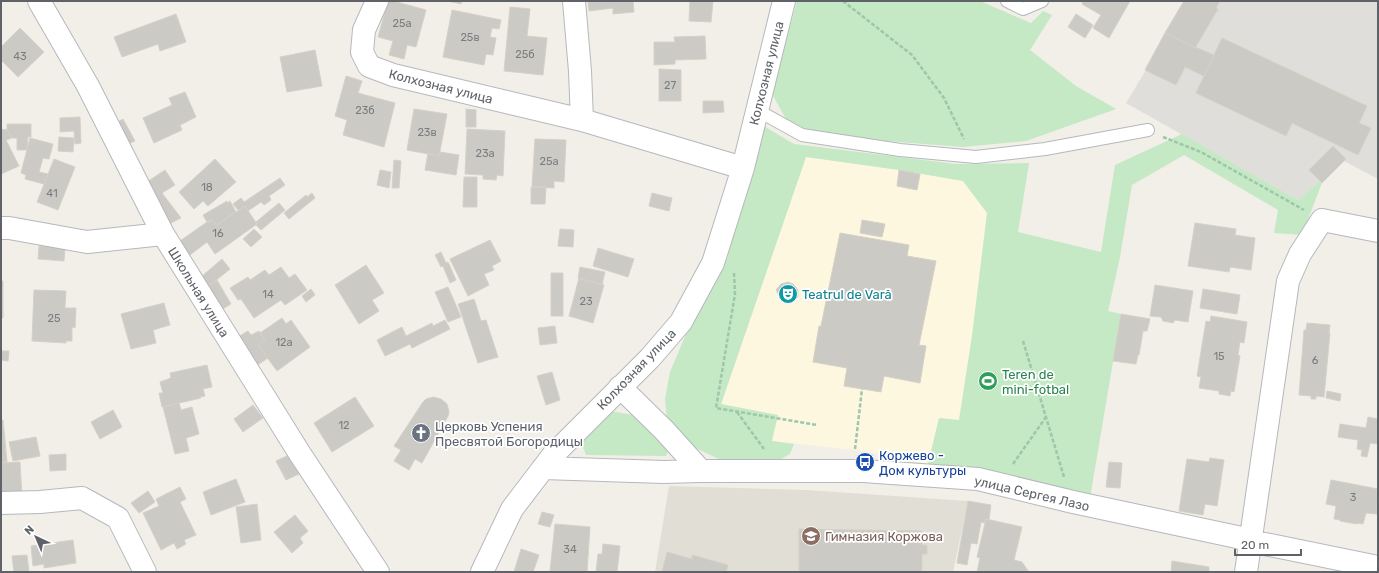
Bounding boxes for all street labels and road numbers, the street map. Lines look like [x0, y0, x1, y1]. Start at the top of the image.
street label: Колхозная улица [746, 20, 787, 127]
street label: Колхозная улица [387, 66, 494, 107]
street label: Школьная улица [165, 245, 232, 340]
street label: Колхозная улица [594, 326, 679, 413]
street label: улица Сергея Лазо [973, 473, 1091, 514]

